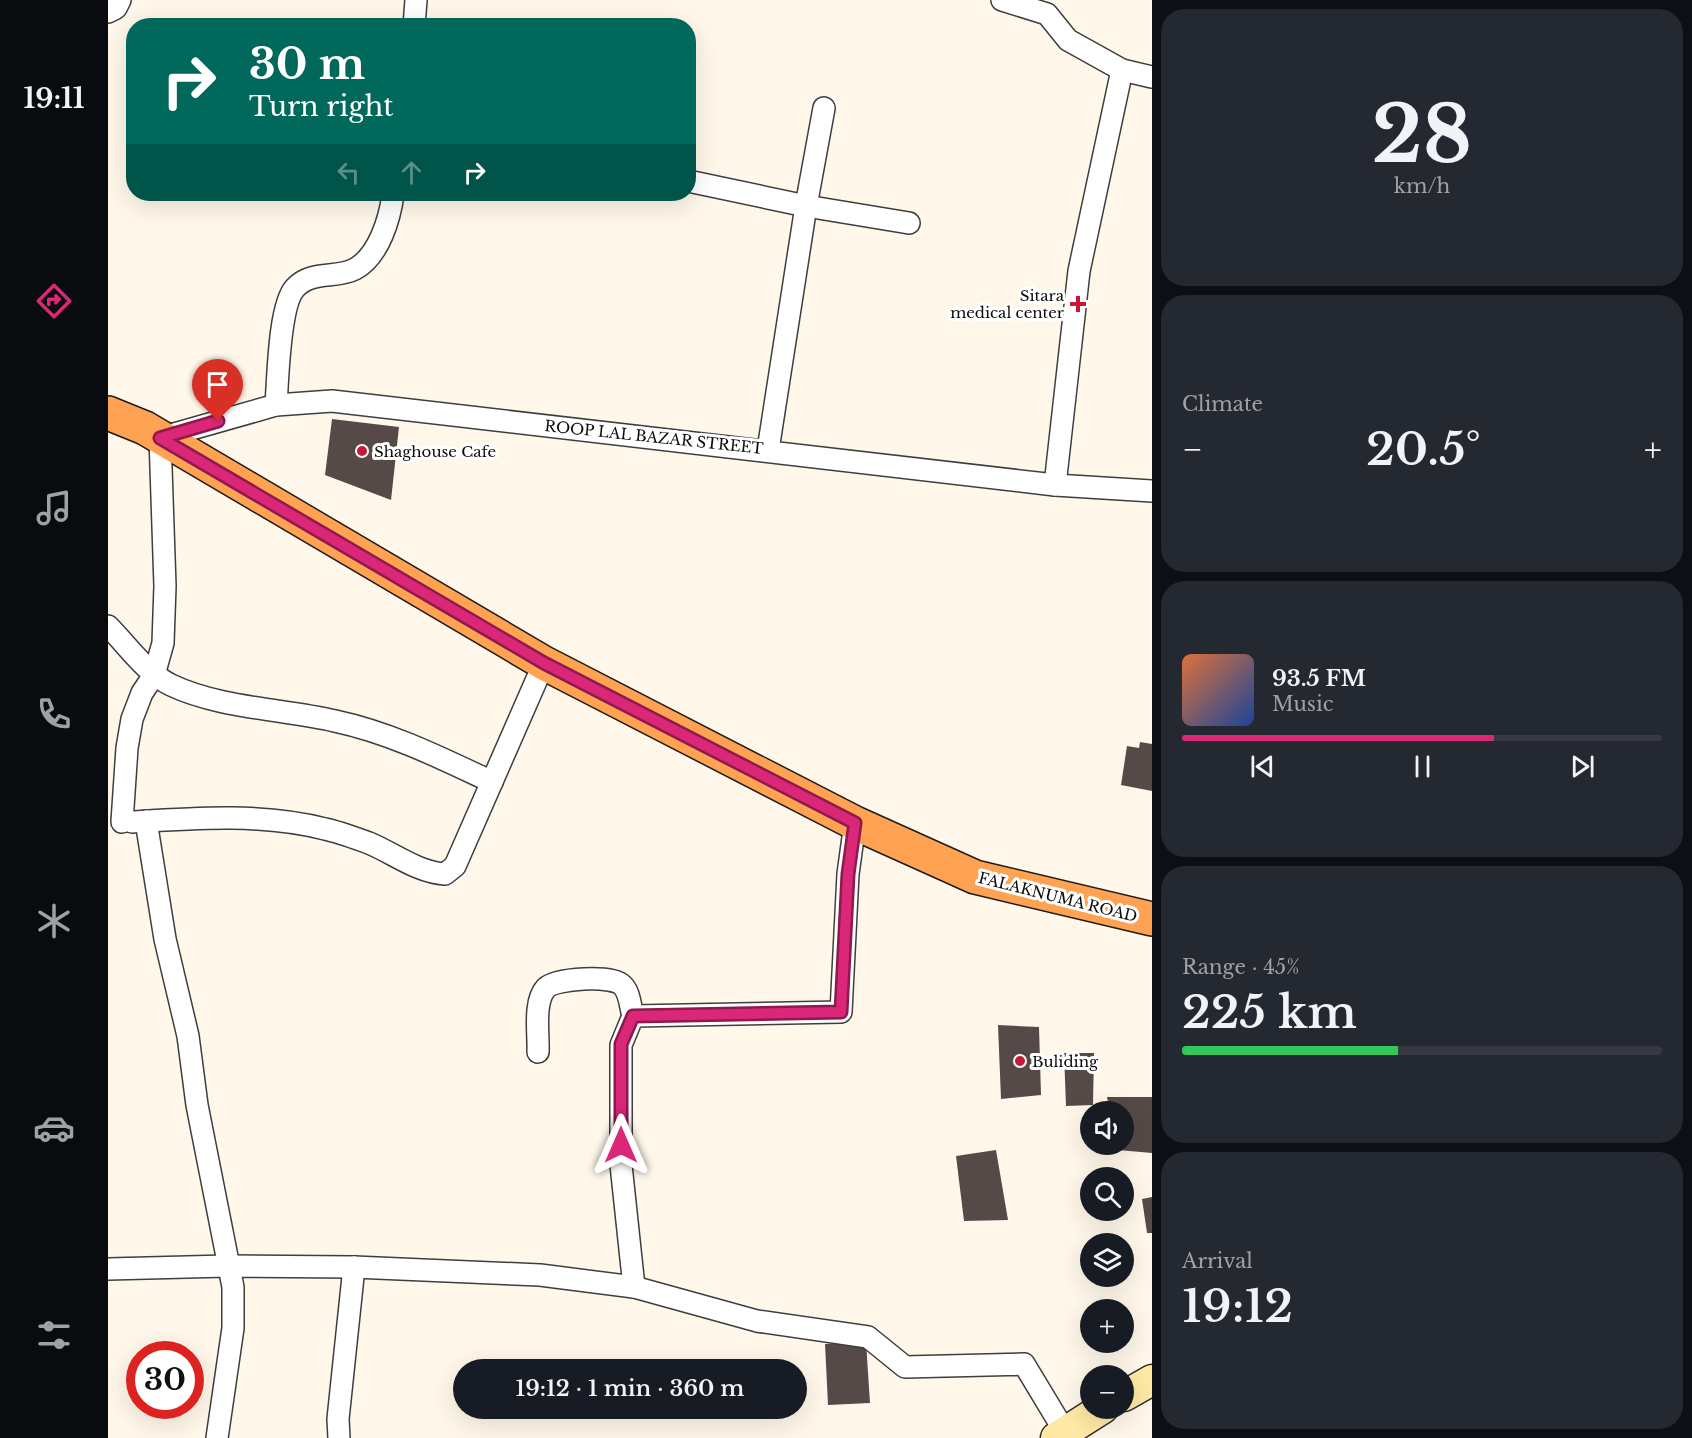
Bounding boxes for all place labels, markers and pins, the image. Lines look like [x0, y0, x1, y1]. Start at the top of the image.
place label: Sitara medical center [950, 286, 1065, 322]
marker: Sitara medical center [1069, 295, 1087, 313]
pin [192, 359, 243, 421]
place label: Shaghouse Cafe [374, 442, 496, 461]
marker: Shaghouse Cafe [355, 444, 369, 458]
place label: Buliding [1032, 1052, 1099, 1071]
marker: Buliding [1013, 1054, 1027, 1068]

